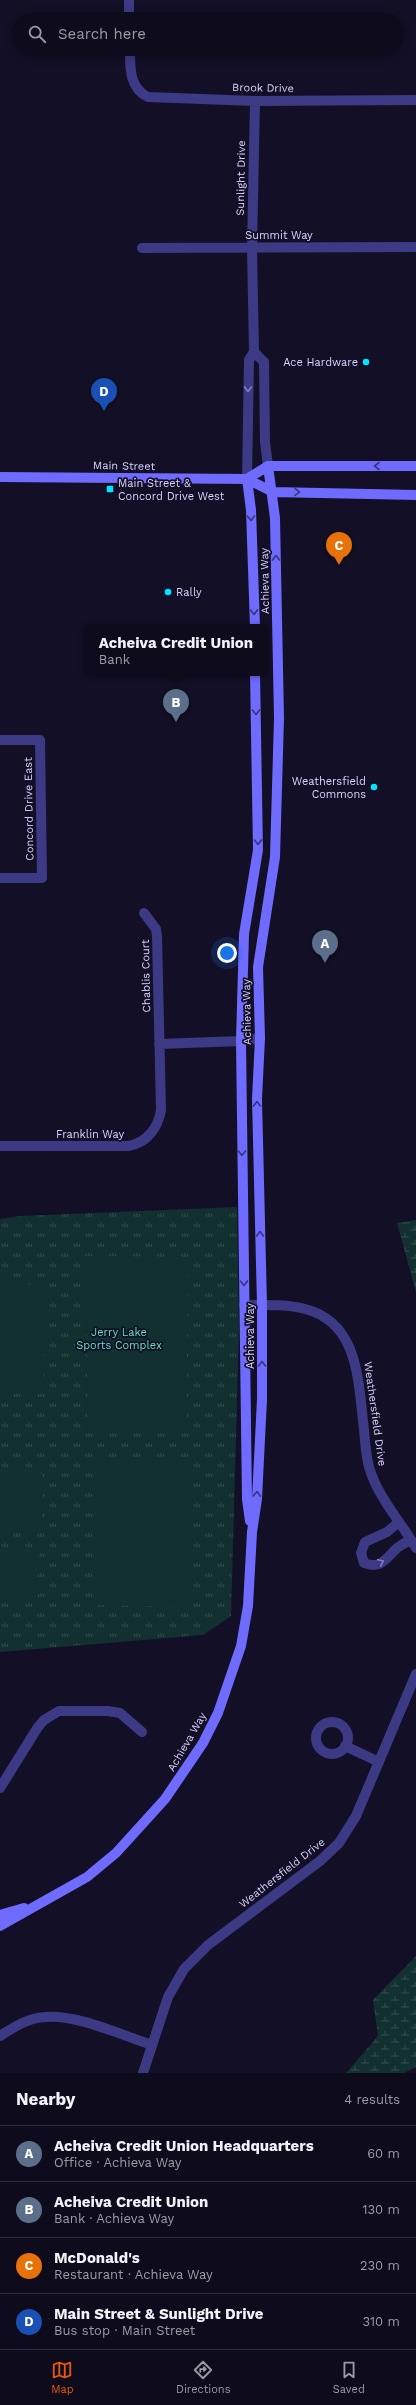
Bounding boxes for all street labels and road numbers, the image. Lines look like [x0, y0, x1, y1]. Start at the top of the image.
street label: Brook Drive [232, 81, 294, 95]
street label: Sunlight Drive [234, 140, 248, 216]
street label: Summit Way [245, 229, 313, 242]
street label: Main Street [93, 459, 156, 473]
street label: Achieva Way [258, 548, 272, 614]
street label: Concord Drive East [22, 757, 36, 861]
street label: Chablis Court [139, 939, 153, 1013]
street label: Achieva Way [240, 979, 254, 1045]
street label: Franklin Way [56, 1128, 124, 1141]
street label: Achieva Way [244, 1303, 257, 1369]
street label: Weathersfield Drive [361, 1361, 389, 1467]
street label: Achieva Way [165, 1710, 209, 1774]
street label: Weathersfield Drive [236, 1835, 328, 1911]

